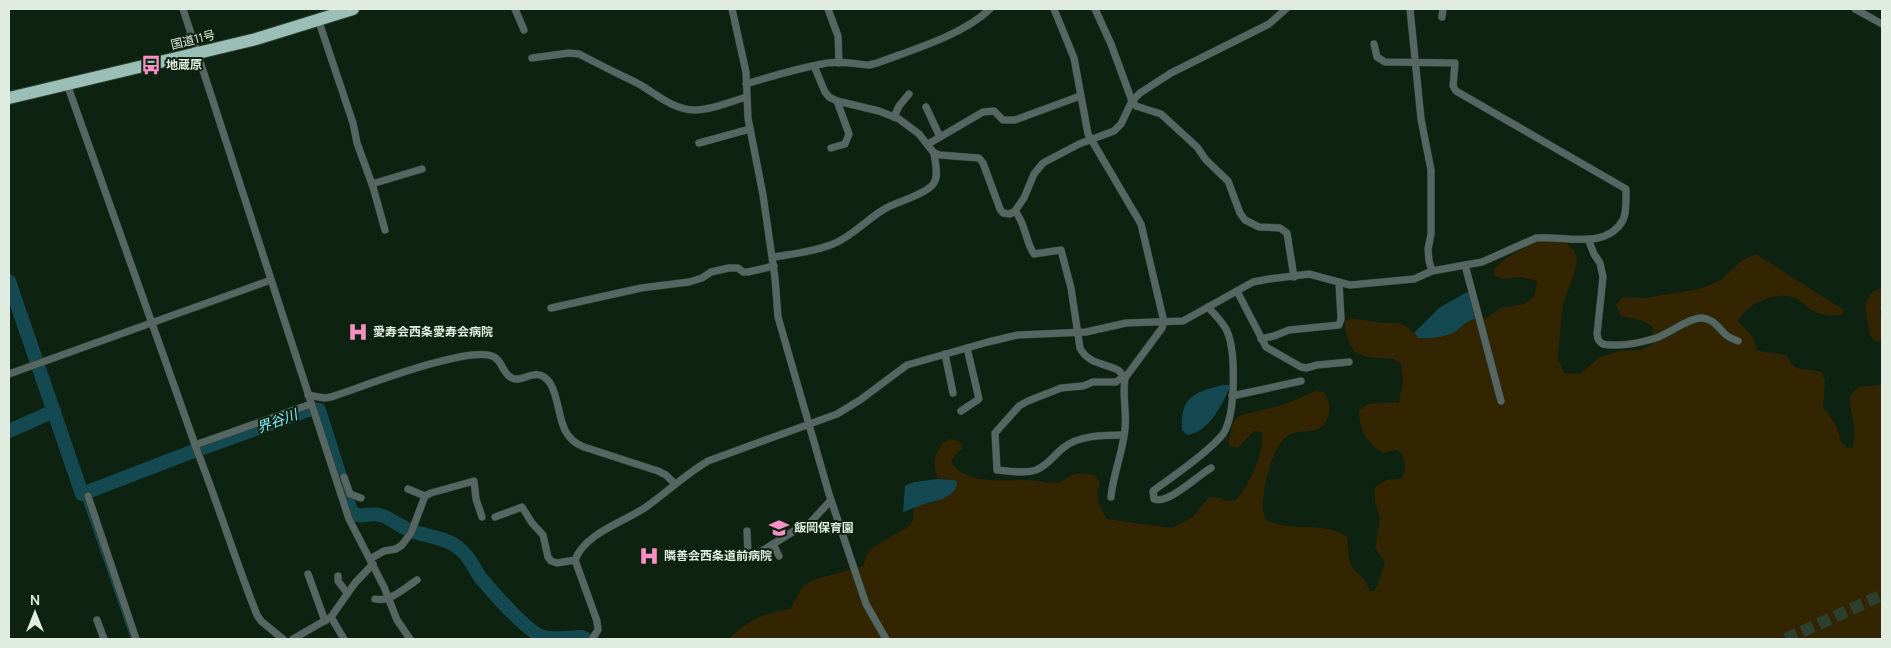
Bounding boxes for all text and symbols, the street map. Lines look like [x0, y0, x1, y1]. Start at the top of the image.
street label: 国道11号 [169, 26, 217, 53]
bus stop icon: 地蔵原 [140, 54, 162, 76]
place label: 地蔵原 [166, 56, 202, 73]
hospital icon: 愛寿会西条愛寿会病院 [347, 321, 369, 343]
place label: 愛寿会西条愛寿会病院 [373, 323, 493, 340]
water label: 界谷川 [254, 404, 302, 437]
school or university icon: 飯岡保育園 [768, 517, 790, 539]
place label: 飯岡保育園 [794, 519, 854, 536]
hospital icon: 隣善会西条道前病院 [638, 545, 660, 567]
place label: 隣善会西条道前病院 [664, 547, 772, 564]
north arrow [10, 588, 60, 638]
text: N [30, 590, 40, 609]

